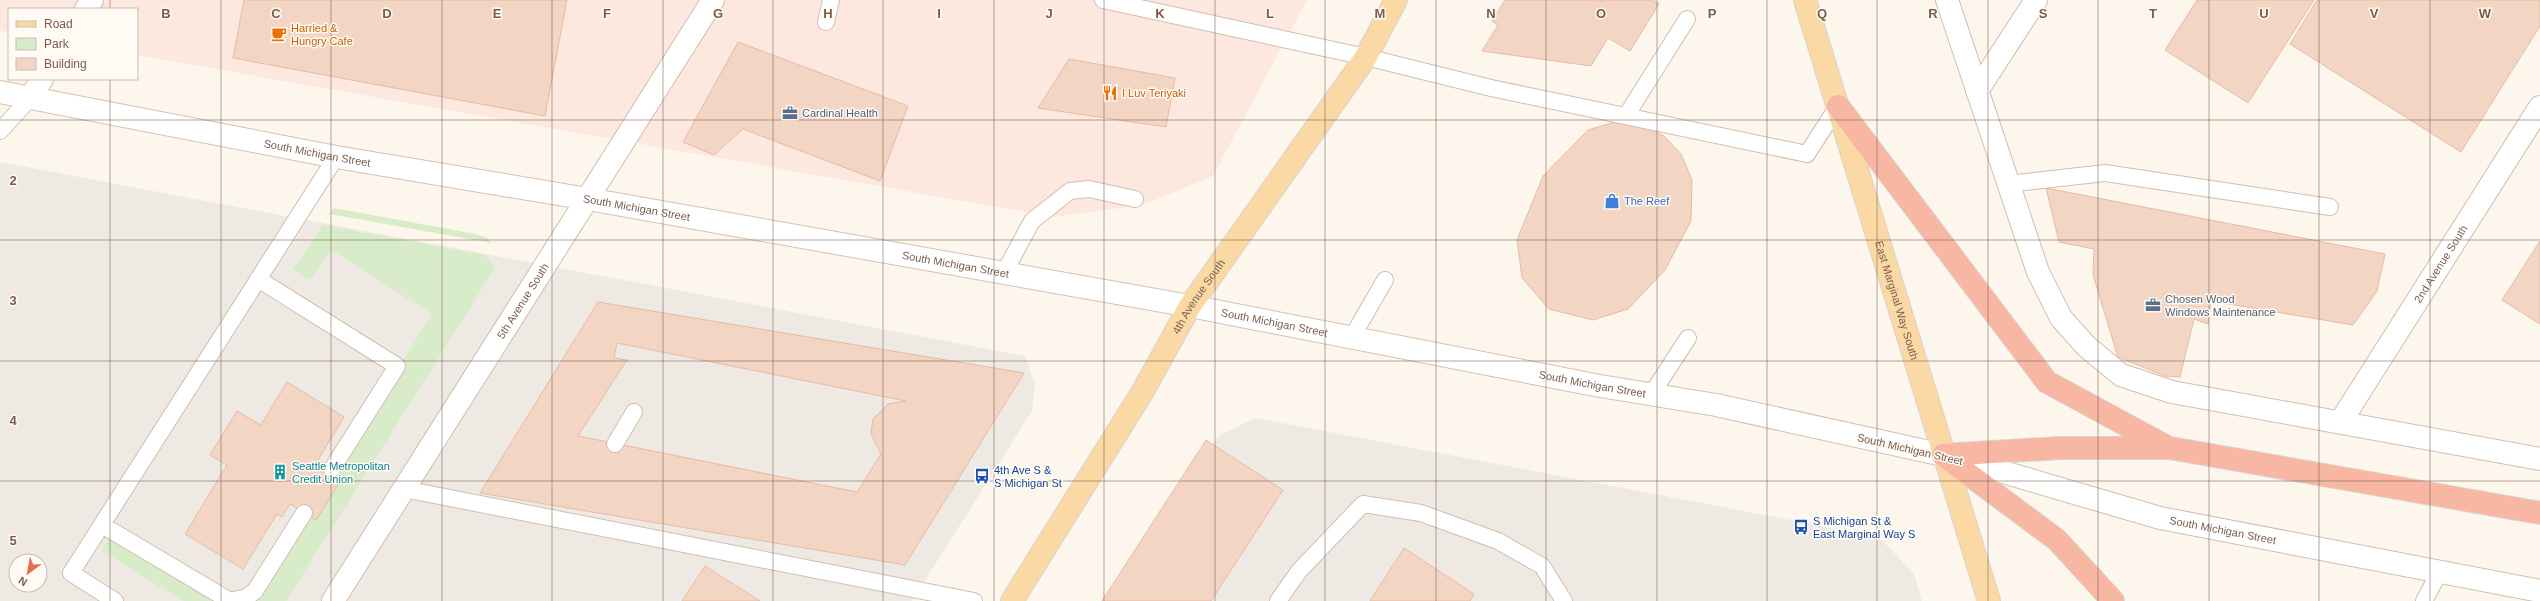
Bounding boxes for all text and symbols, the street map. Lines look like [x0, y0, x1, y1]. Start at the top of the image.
text: B [161, 6, 171, 21]
text: C [271, 6, 281, 21]
text: D [382, 6, 392, 21]
text: E [493, 6, 502, 21]
text: F [603, 6, 611, 21]
text: G [713, 6, 723, 21]
text: H [823, 6, 833, 21]
text: I [937, 6, 941, 21]
text: J [1045, 6, 1053, 21]
text: K [1155, 6, 1165, 21]
text: L [1266, 6, 1274, 21]
text: M [1375, 6, 1385, 21]
text: N [1486, 6, 1496, 21]
text: O [1596, 6, 1606, 21]
text: P [1708, 6, 1717, 21]
text: Q [1817, 6, 1827, 21]
text: R [1928, 6, 1938, 21]
text: S [2039, 6, 2048, 21]
text: T [2149, 6, 2157, 21]
text: U [2259, 6, 2269, 21]
text: V [2370, 6, 2379, 21]
text: W [2479, 6, 2492, 21]
legend [8, 8, 138, 80]
text: Road [44, 17, 73, 31]
place label: Harried & Hungry Cafe [291, 22, 353, 47]
cafe icon: Harried & Hungry Cafe [270, 25, 288, 43]
text: Park [44, 37, 70, 51]
text: Building [44, 57, 87, 71]
restaurant icon: I Luv Teriyaki [1101, 84, 1119, 102]
place label: I Luv Teriyaki [1122, 87, 1186, 99]
office icon: Cardinal Health [781, 104, 799, 122]
place label: Cardinal Health [802, 107, 878, 119]
street label: South Michigan Street [263, 137, 371, 169]
text: 2 [9, 173, 17, 188]
street label: South Michigan Street [582, 192, 691, 223]
shop icon: The Reef [1603, 192, 1621, 210]
place label: The Reef [1624, 195, 1670, 207]
street label: 2nd Avenue South [2411, 223, 2470, 305]
street label: East Marginal Way South [1873, 239, 1921, 361]
street label: South Michigan Street [901, 249, 1010, 280]
street label: 4th Avenue South [1170, 257, 1227, 336]
street label: 5th Avenue South [494, 261, 551, 341]
text: 3 [9, 293, 17, 308]
place label: Chosen Wood Windows Maintenance [2165, 293, 2276, 318]
office icon: Chosen Wood Windows Maintenance [2144, 296, 2162, 314]
street label: South Michigan Street [1220, 306, 1329, 339]
street label: South Michigan Street [1538, 368, 1647, 399]
text: 4 [9, 413, 17, 428]
street label: South Michigan Street [1856, 431, 1964, 467]
place label: Seattle Metropolitan Credit Union [292, 460, 390, 485]
building icon: Seattle Metropolitan Credit Union [271, 463, 289, 481]
place label: 4th Ave S & S Michigan St [994, 464, 1062, 489]
bus stop icon: 4th Ave S & S Michigan St [973, 467, 991, 485]
street label: South Michigan Street [2168, 514, 2277, 546]
place label: S Michigan St & East Marginal Way S [1813, 515, 1915, 540]
bus stop icon: S Michigan St & East Marginal Way S [1792, 518, 1810, 536]
text: 5 [9, 533, 17, 548]
north arrow [8, 553, 48, 593]
text: N [16, 574, 29, 589]

